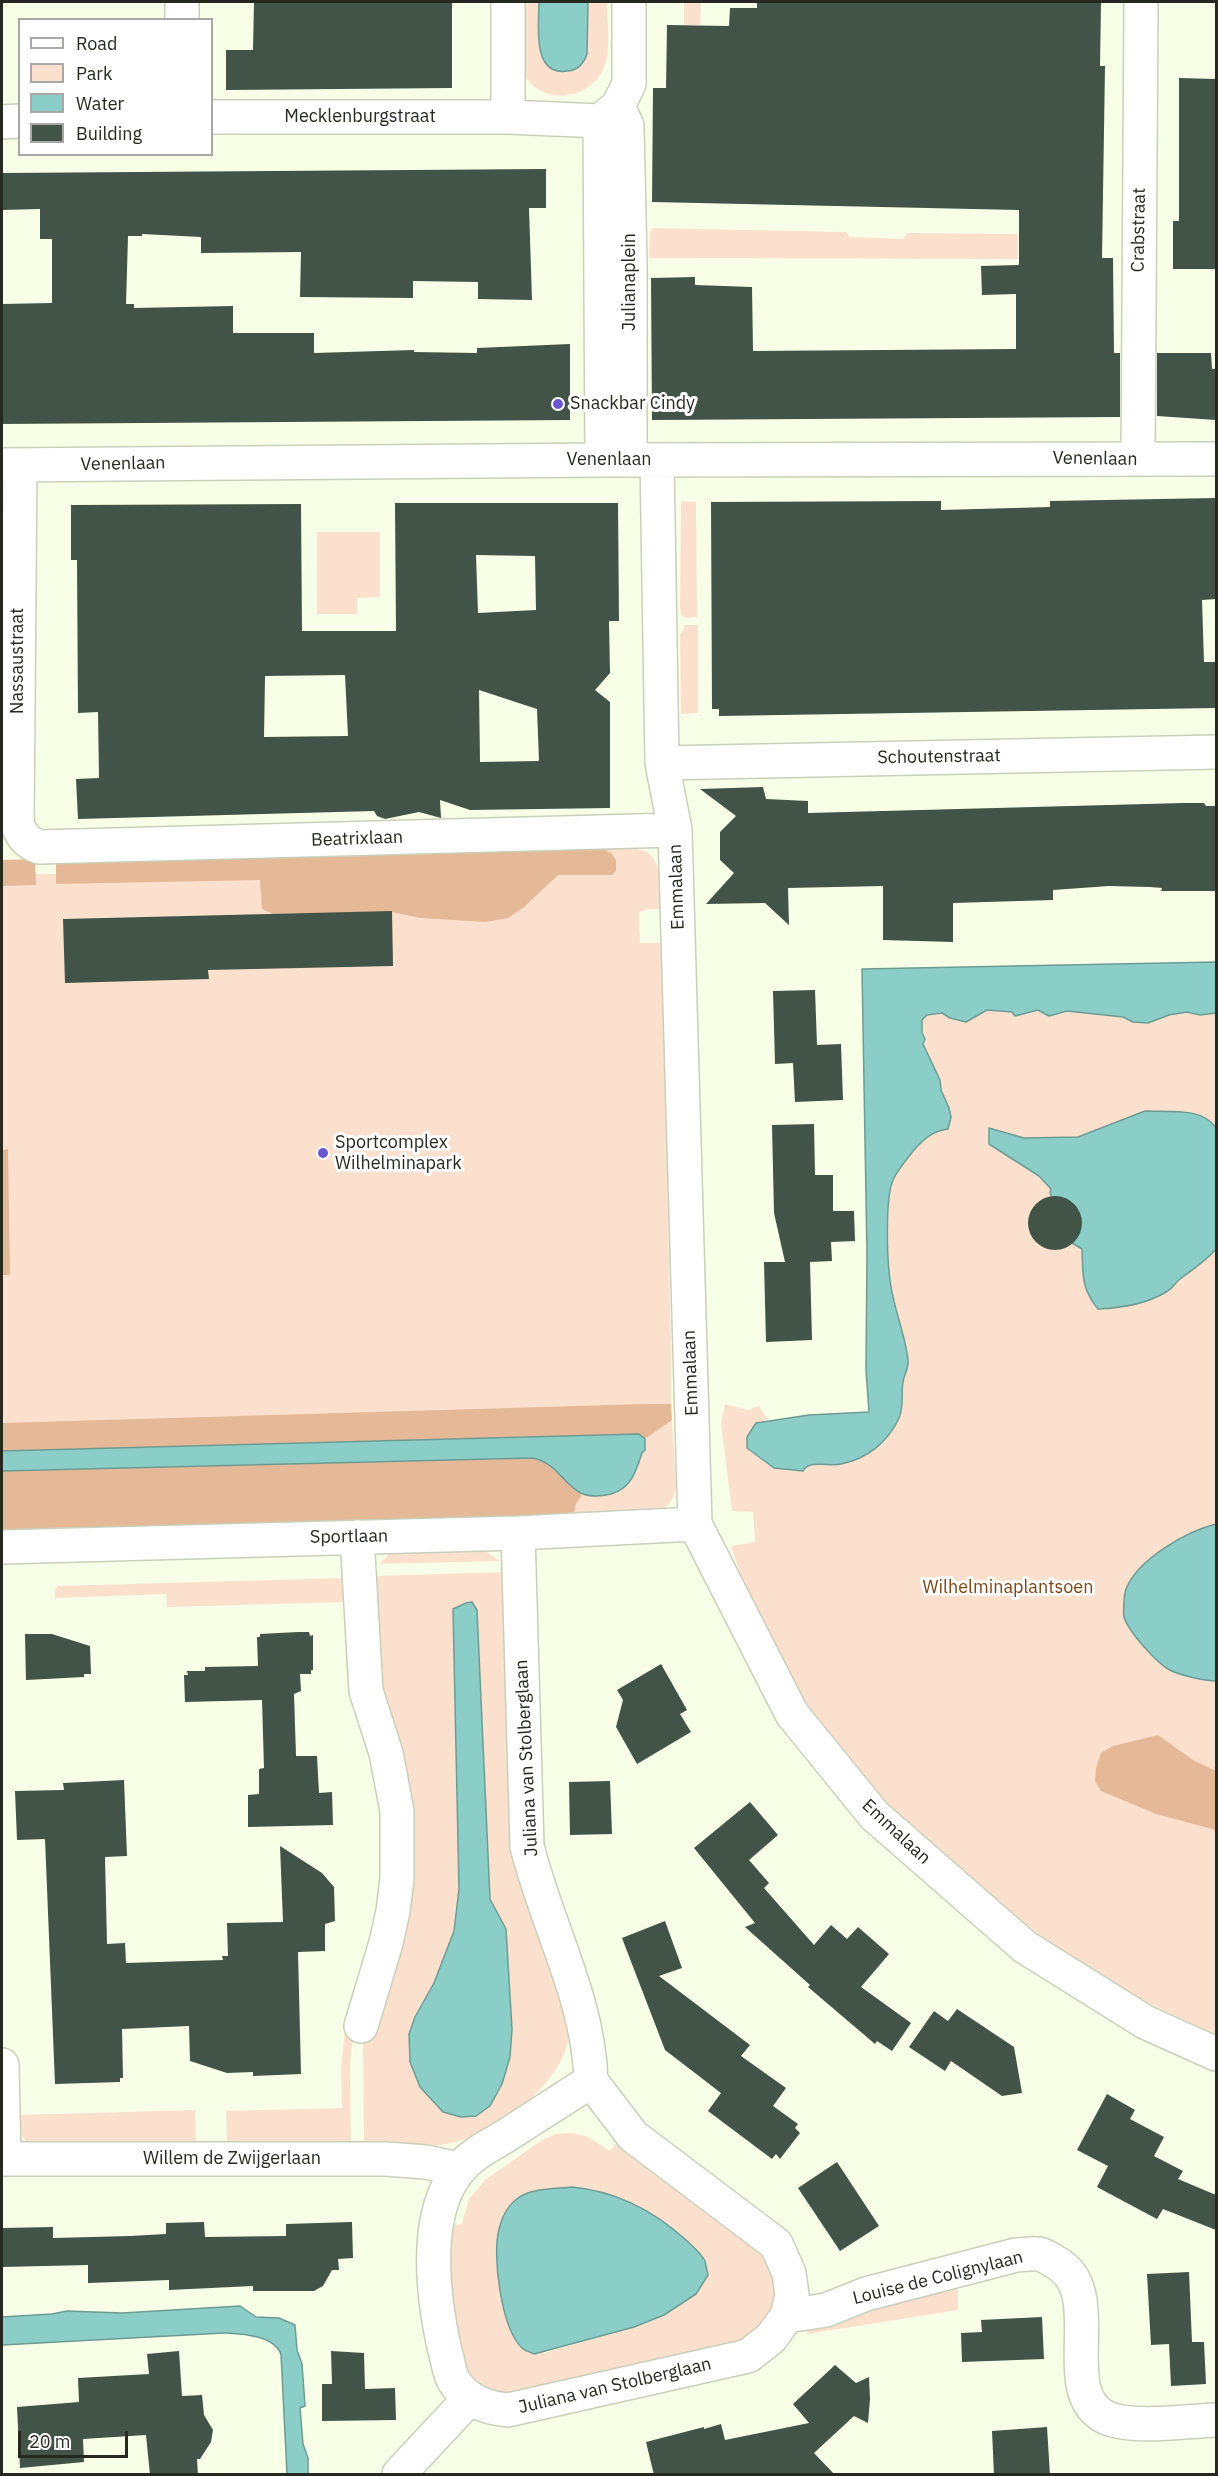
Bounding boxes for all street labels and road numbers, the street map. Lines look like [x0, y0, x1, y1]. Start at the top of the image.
street label: Mecklenburgstraat [284, 106, 436, 128]
street label: Crabstraat [1127, 187, 1151, 273]
street label: Julianaplein [619, 233, 641, 331]
street label: Venenlaan [1052, 447, 1138, 471]
street label: Venenlaan [567, 449, 651, 471]
street label: Venenlaan [80, 452, 166, 476]
street label: Nassaustraat [7, 608, 29, 714]
street label: Schoutenstraat [877, 745, 1001, 769]
street label: Beatrixlaan [311, 827, 403, 851]
street label: Emmalaan [665, 844, 689, 930]
street label: Emmalaan [679, 1330, 703, 1416]
street label: Sportlaan [310, 1526, 388, 1548]
street label: Juliana van Stolberglaan [511, 1659, 543, 1857]
street label: Emmalaan [857, 1795, 935, 1869]
street label: Willem de Zwijgerlaan [143, 2148, 321, 2170]
street label: Louise de Colignylaan [851, 2246, 1025, 2310]
street label: Juliana van Stolberglaan [516, 2353, 714, 2419]

